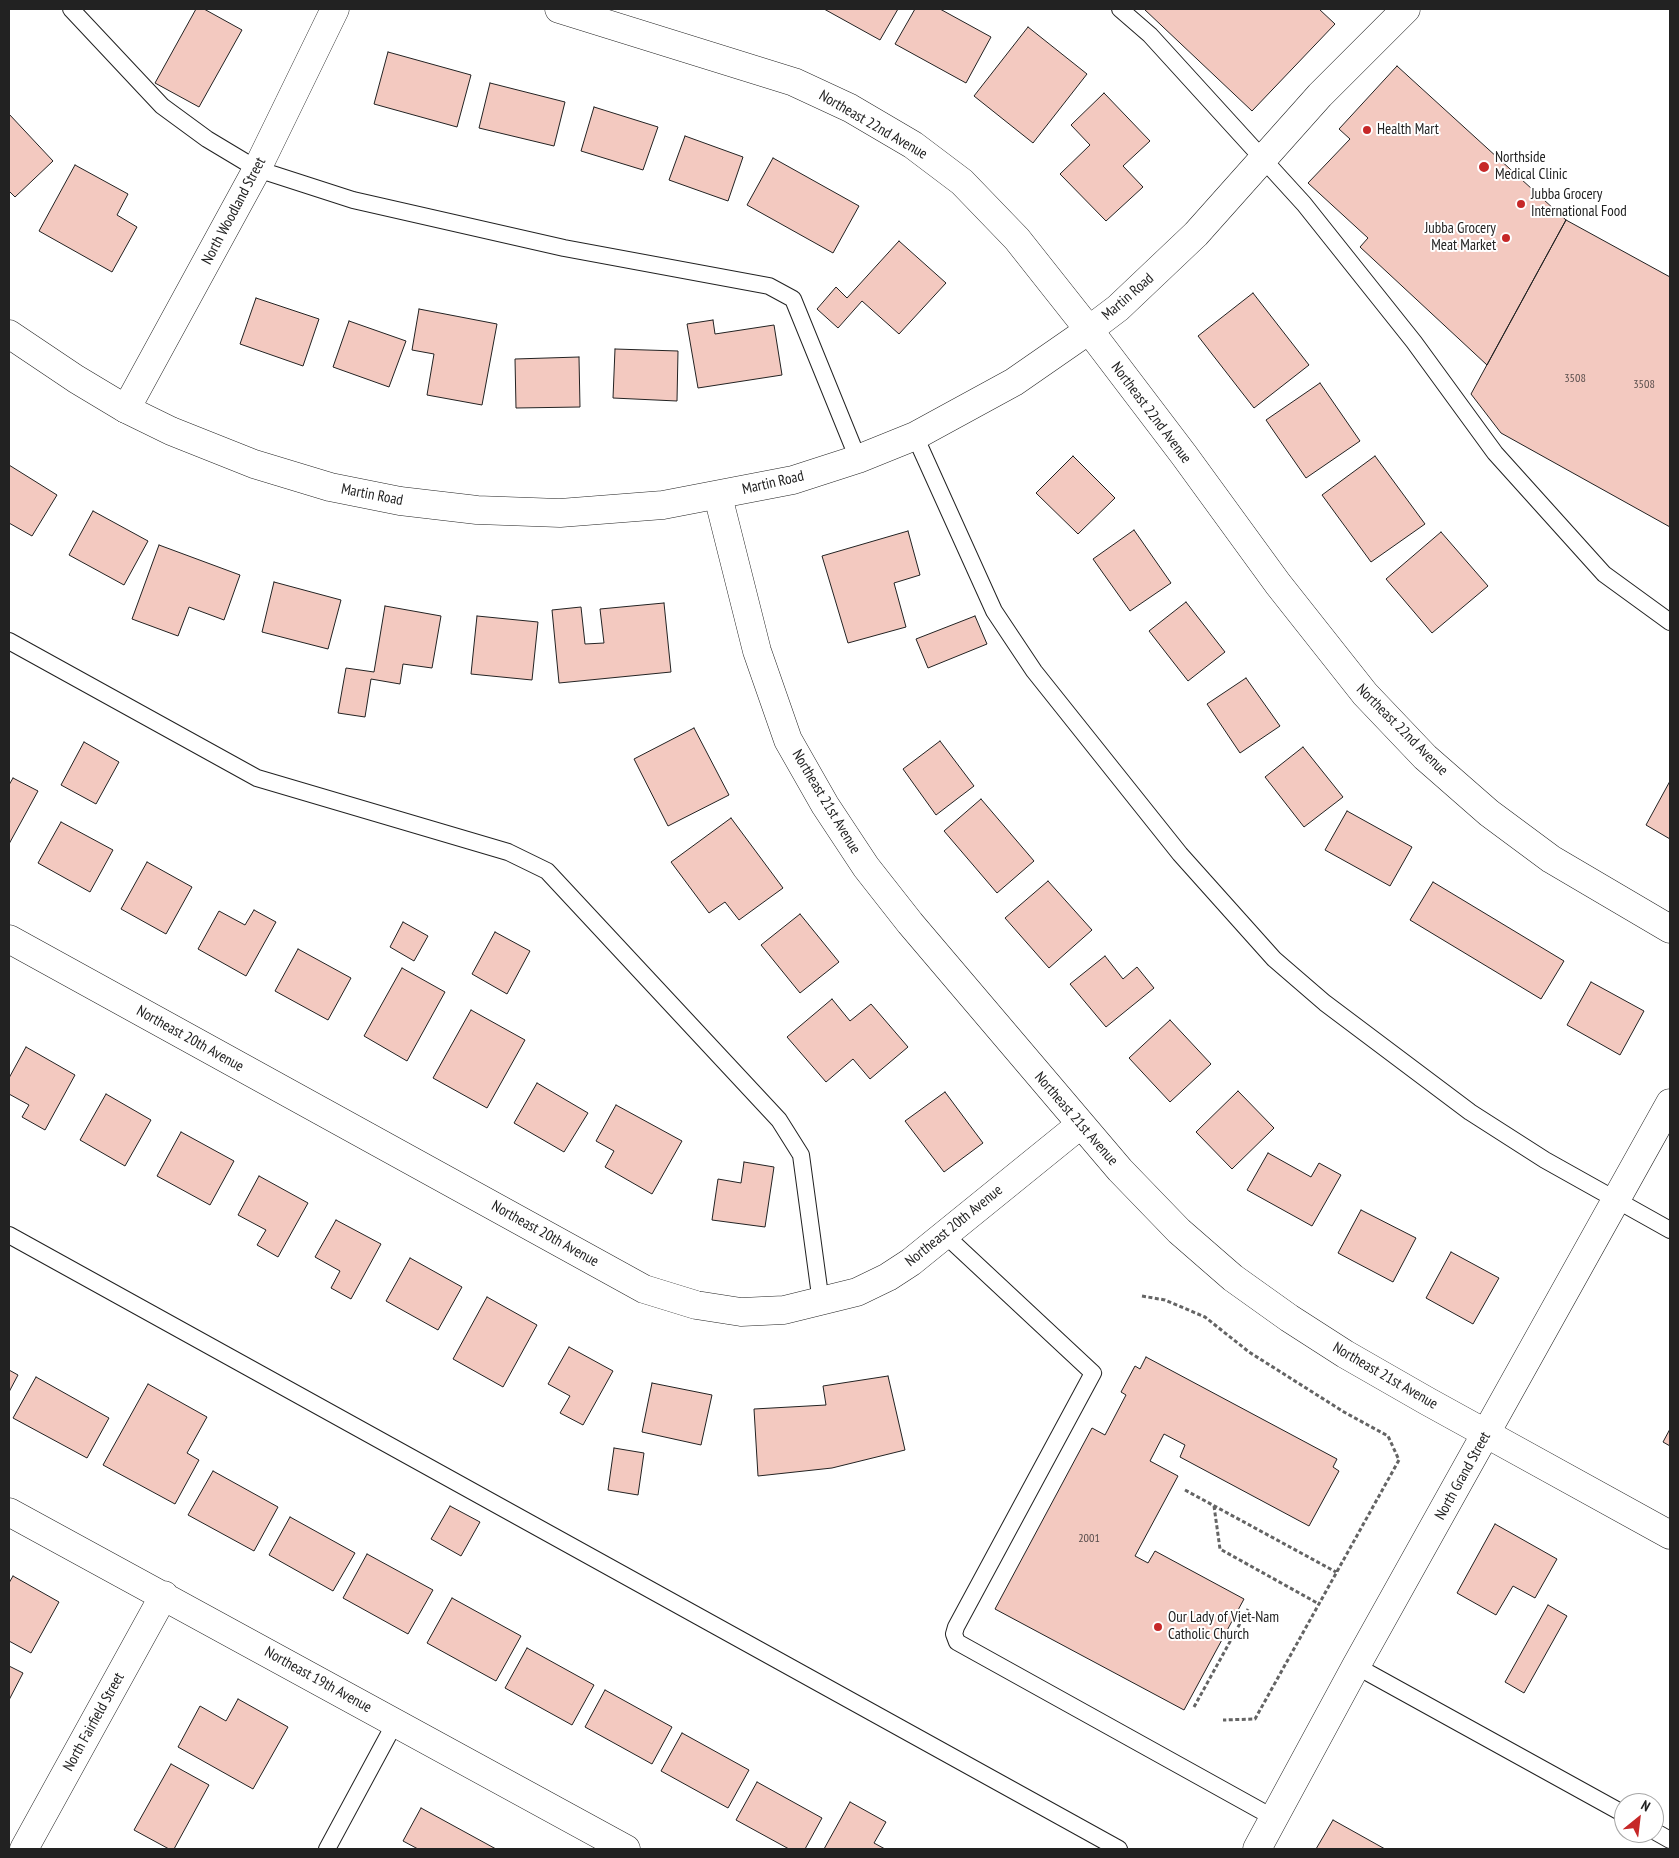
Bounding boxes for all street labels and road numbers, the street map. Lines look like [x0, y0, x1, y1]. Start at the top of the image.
street label: Northeast 22nd Avenue [816, 87, 930, 163]
street label: North Woodland Street [198, 154, 270, 268]
street label: Martin Road [1098, 270, 1158, 324]
street label: Northeast 22nd Avenue [1107, 359, 1195, 467]
street label: Martin Road [740, 467, 806, 499]
street label: Martin Road [339, 480, 405, 510]
street label: Northeast 22nd Avenue [1352, 680, 1452, 780]
street label: Northeast 21st Avenue [788, 747, 864, 857]
street label: Northeast 20th Avenue [133, 1002, 247, 1076]
street label: Northeast 21st Avenue [1030, 1069, 1122, 1169]
street label: Northeast 20th Avenue [902, 1181, 1006, 1271]
street label: Northeast 20th Avenue [488, 1197, 602, 1271]
street label: Northeast 21st Avenue [1329, 1339, 1441, 1413]
street label: North Grand Street [1431, 1429, 1495, 1523]
street label: Northeast 19th Avenue [261, 1643, 375, 1717]
street label: North Fairfield Street [60, 1670, 128, 1774]

